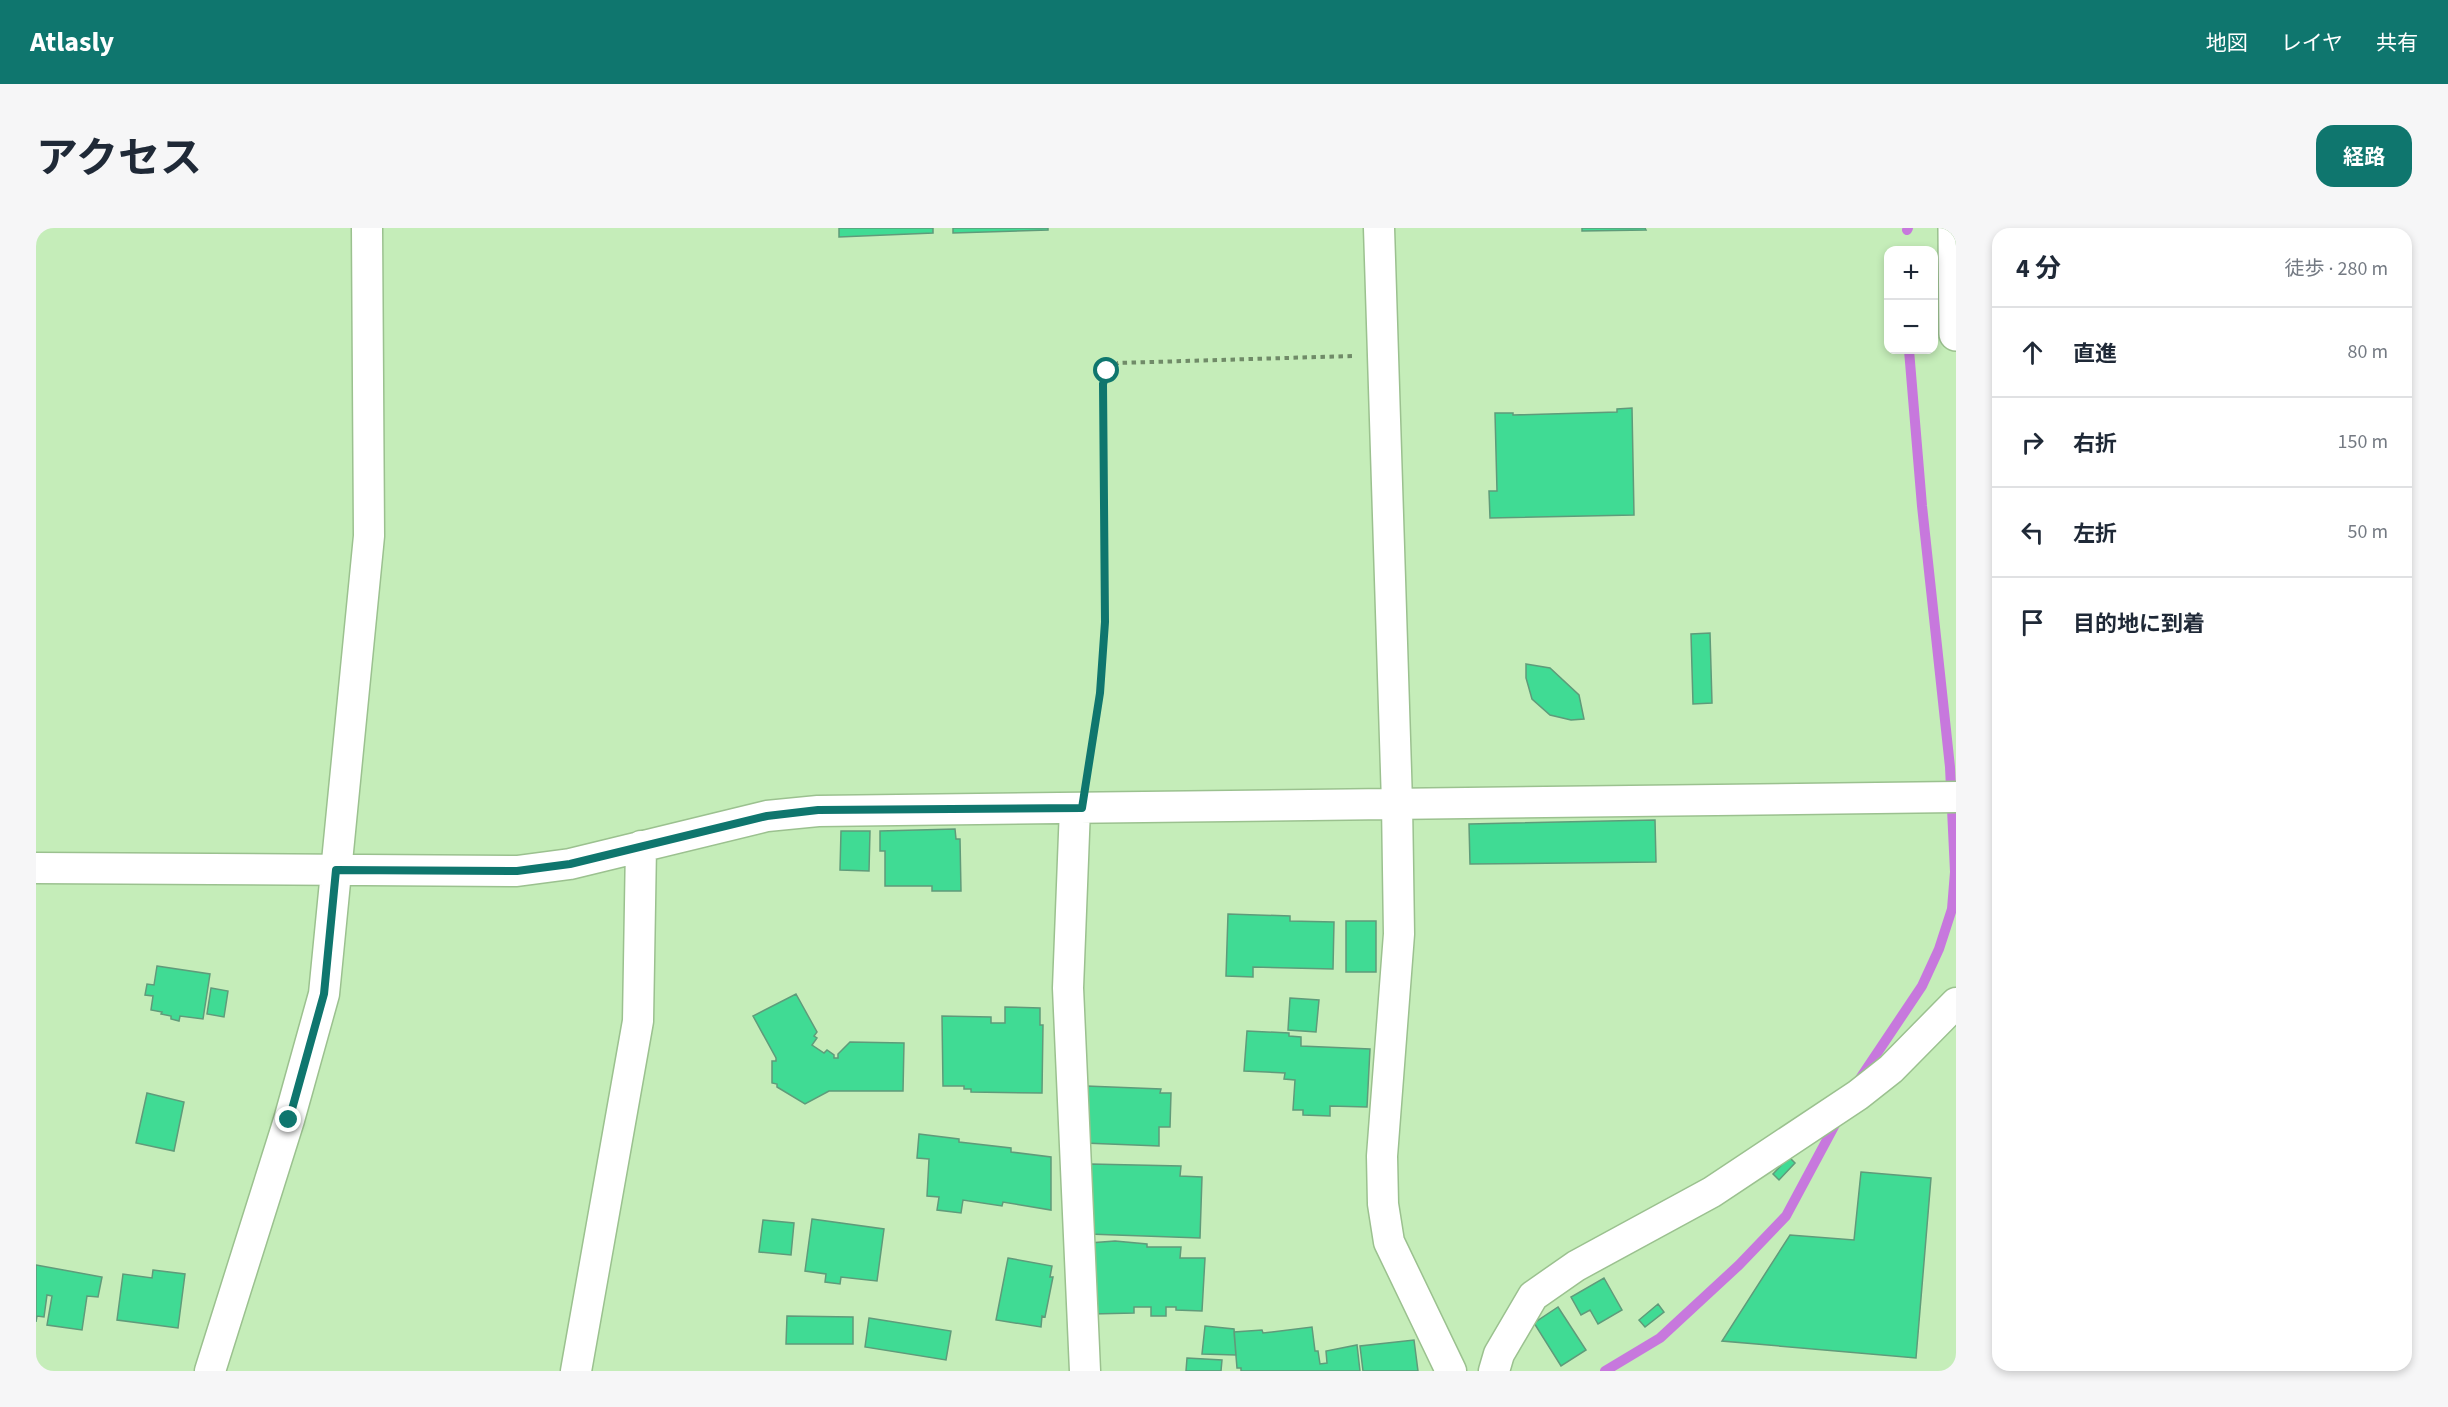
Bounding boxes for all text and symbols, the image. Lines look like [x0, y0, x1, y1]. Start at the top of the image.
text: Atlasly [30, 22, 114, 62]
text: 地図 [2206, 28, 2248, 58]
text: レイヤ [2281, 28, 2343, 58]
text: 共有 [2376, 28, 2418, 58]
button: 経路 [2316, 125, 2412, 187]
text: アクセス [36, 129, 202, 189]
map controls [1884, 246, 1938, 354]
button: + [1884, 246, 1938, 300]
text: 4 分 [2016, 250, 2061, 287]
text: 徒歩 · 280 m [2285, 255, 2388, 283]
button: − [1884, 300, 1938, 354]
icon: ahead [2016, 336, 2049, 369]
text: 直進 [2073, 338, 2117, 370]
text: 80 m [2348, 338, 2388, 366]
route start [1093, 357, 1119, 383]
icon: right [2016, 426, 2049, 459]
text: 右折 [2073, 428, 2117, 460]
text: 150 m [2338, 428, 2388, 456]
icon: left [2016, 516, 2049, 549]
text: 左折 [2073, 518, 2117, 550]
text: 50 m [2348, 518, 2388, 546]
icon: arrive [2016, 606, 2049, 639]
text: 目的地に到着 [2073, 608, 2205, 640]
route end [275, 1106, 301, 1132]

